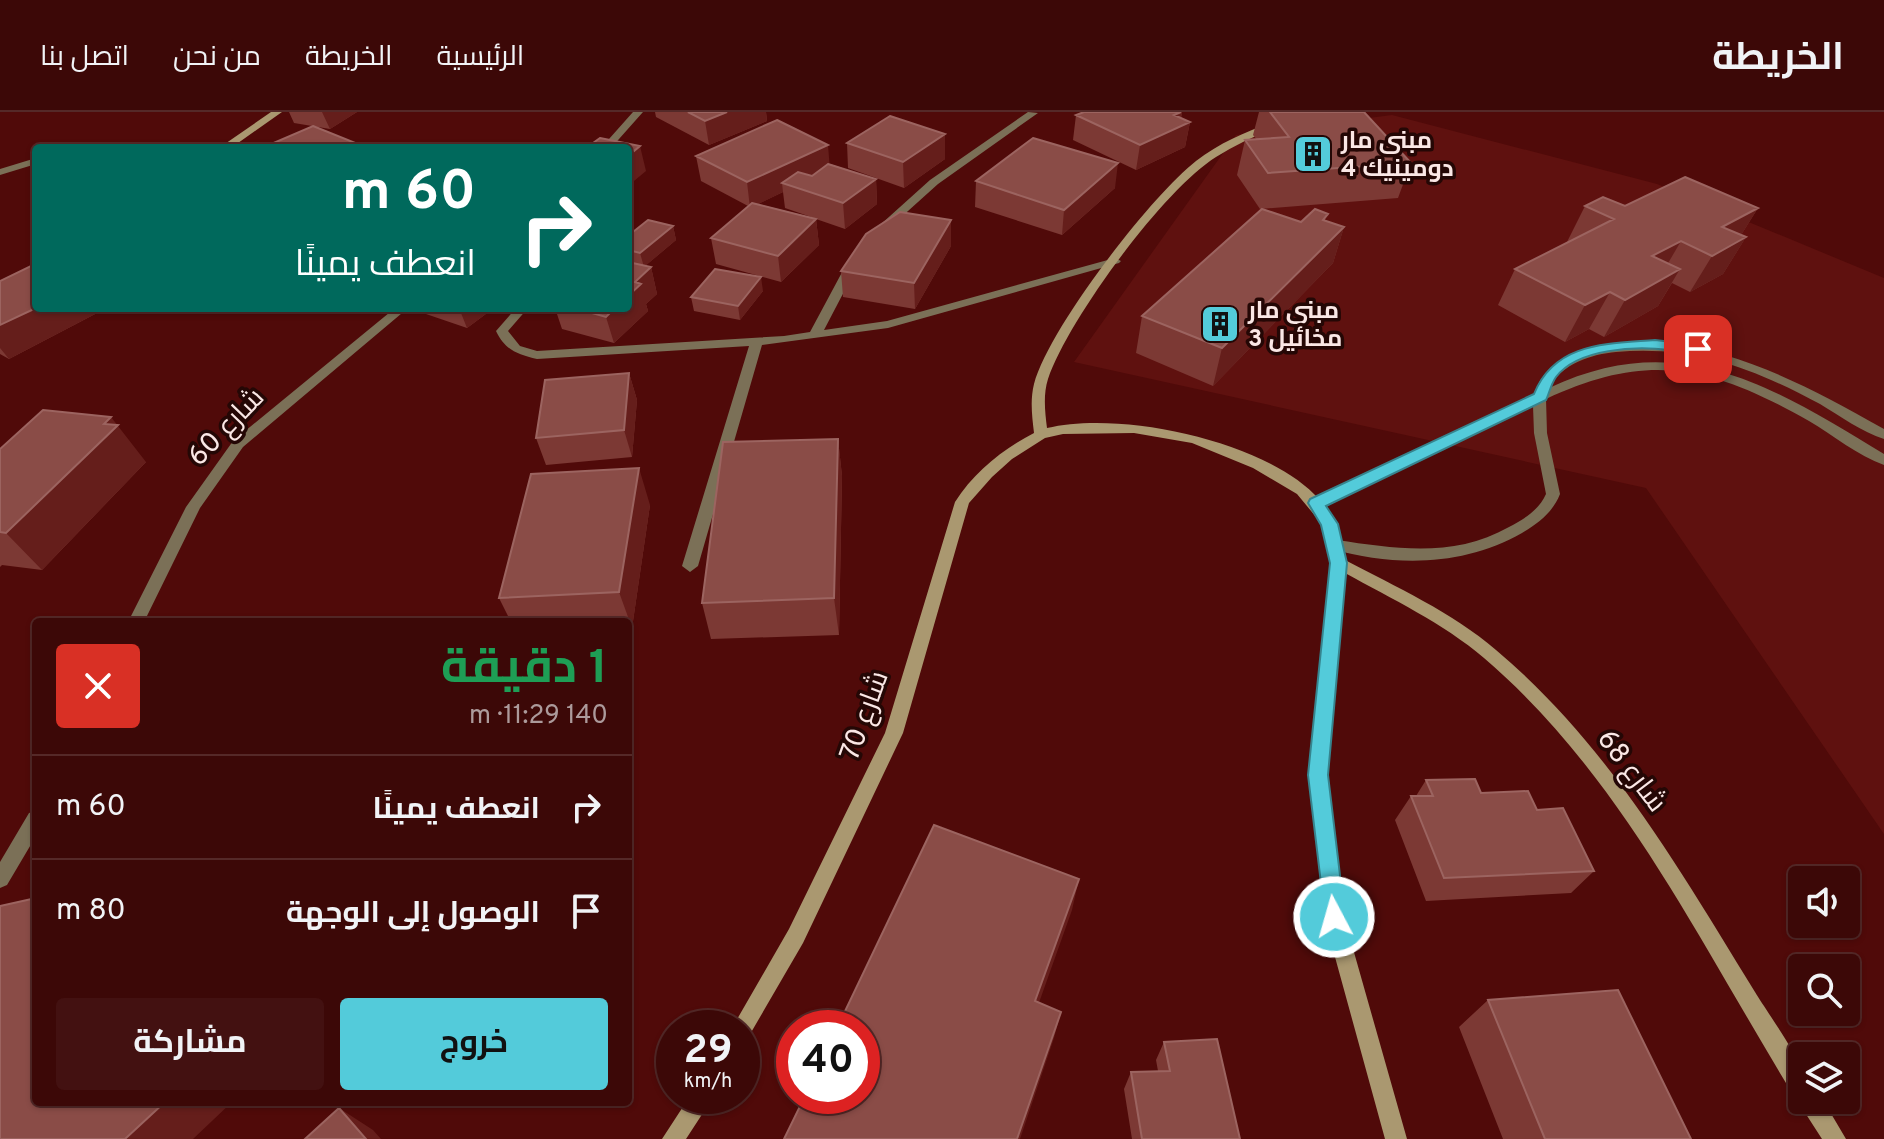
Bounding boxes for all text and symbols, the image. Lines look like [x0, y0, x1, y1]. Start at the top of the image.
text: الخريطة [1712, 35, 1844, 84]
text: اتصل بنا [40, 40, 129, 76]
text: من نحن [173, 40, 261, 76]
text: الخريطة [305, 40, 392, 76]
text: الرئيسية [436, 40, 524, 76]
place label: مبنى مار دومينيك 4 [1340, 127, 1454, 185]
building icon: مبنى مار دومينيك 4 [1292, 133, 1334, 175]
text: 60 m [342, 159, 476, 229]
icon: right [504, 176, 608, 280]
text: انعطف يمينًا [295, 243, 476, 289]
place label: مبنى مار مخائيل 3 [1247, 297, 1342, 355]
building icon: مبنى مار مخائيل 3 [1199, 303, 1241, 345]
pin [1664, 315, 1732, 383]
icon: arrive [1676, 327, 1720, 371]
street label: شارع 60 [181, 381, 273, 475]
text: 1 دقيقة [441, 640, 608, 700]
button: close [56, 644, 140, 728]
street label: شارع 70 [833, 666, 899, 766]
text: 140 m · 11:29 [469, 700, 608, 733]
street label: شارع 68 [1588, 723, 1673, 820]
icon: right [564, 785, 608, 829]
text: 60 m [56, 789, 126, 826]
text: انعطف يمينًا [373, 792, 540, 829]
map controls [1788, 866, 1860, 1114]
button: sound [1788, 866, 1860, 938]
position arrow [1292, 875, 1376, 959]
icon: arrive [564, 889, 608, 933]
text: 80 m [56, 893, 126, 930]
text: الوصول إلى الوجهة [286, 896, 540, 933]
button: search [1788, 954, 1860, 1026]
button: مشاركة [56, 998, 324, 1090]
button: خروج [340, 998, 608, 1090]
speed limit sign: 40 [776, 1010, 880, 1114]
text: 29 [683, 1027, 733, 1077]
button: layers [1788, 1042, 1860, 1114]
text: km/h [684, 1069, 732, 1095]

